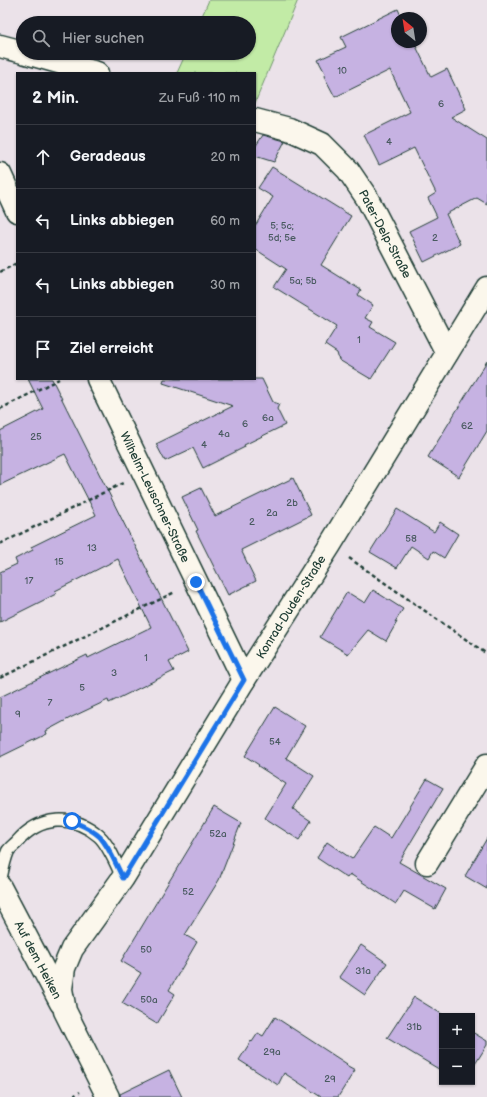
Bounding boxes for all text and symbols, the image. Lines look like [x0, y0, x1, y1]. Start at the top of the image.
north arrow [391, 12, 427, 48]
search box [16, 16, 256, 60]
icon: search [30, 27, 52, 49]
text: Hier suchen [62, 29, 144, 48]
house number: 10 [337, 65, 347, 77]
text: 2 Min. [32, 88, 79, 108]
text: Zu Fuß · 110 m [159, 90, 240, 106]
house number: 6 [438, 98, 444, 110]
house number: 4 [386, 136, 392, 148]
icon: ahead [32, 146, 54, 168]
text: Geradeaus [70, 147, 146, 166]
text: 20 m [210, 149, 240, 165]
street label: Pater-Delp-Straße [355, 187, 414, 281]
icon: left [32, 210, 54, 232]
text: Links abbiegen [70, 211, 174, 230]
text: 60 m [210, 213, 240, 229]
house number: 5; 5c; 5d; 5e [268, 220, 296, 244]
house number: 2 [432, 232, 438, 244]
icon: left [32, 274, 54, 296]
text: Links abbiegen [70, 275, 174, 294]
house number: 5a; 5b [289, 275, 317, 287]
text: 30 m [210, 277, 240, 293]
house number: 1 [357, 334, 361, 346]
icon: arrive [32, 338, 54, 360]
text: Ziel erreicht [70, 339, 153, 358]
house number: 6a [262, 412, 274, 424]
house number: 6 [242, 418, 248, 430]
house number: 62 [461, 420, 473, 432]
house number: 4a [218, 428, 230, 440]
street label: Wilhelm-Leuschner-Straße [116, 429, 193, 565]
house number: 25 [30, 431, 42, 443]
house number: 4 [201, 439, 207, 451]
house number: 2b [286, 497, 298, 509]
house number: 2a [266, 507, 278, 519]
house number: 2 [249, 516, 255, 528]
house number: 58 [405, 533, 417, 545]
house number: 13 [87, 542, 97, 554]
street label: Konrad-Duden-Straße [253, 553, 329, 662]
house number: 15 [54, 556, 64, 568]
route end [187, 573, 205, 591]
house number: 17 [25, 575, 33, 587]
house number: 1 [144, 652, 148, 664]
house number: 3 [111, 667, 117, 679]
house number: 5 [79, 682, 85, 694]
house number: 7 [48, 697, 53, 709]
house number: 9 [15, 708, 21, 720]
house number: 54 [269, 736, 281, 748]
route start [63, 812, 81, 830]
house number: 52a [209, 828, 227, 840]
house number: 52 [182, 886, 194, 898]
street label: Auf dem Heiken [11, 919, 65, 1002]
house number: 50 [140, 944, 152, 956]
house number: 31a [355, 965, 371, 977]
house number: 50a [140, 994, 158, 1006]
map controls [439, 1013, 475, 1085]
button: + [439, 1013, 475, 1049]
house number: 31b [406, 1021, 422, 1033]
house number: 29a [263, 1046, 281, 1058]
button: − [439, 1049, 475, 1085]
house number: 29 [324, 1073, 336, 1085]

